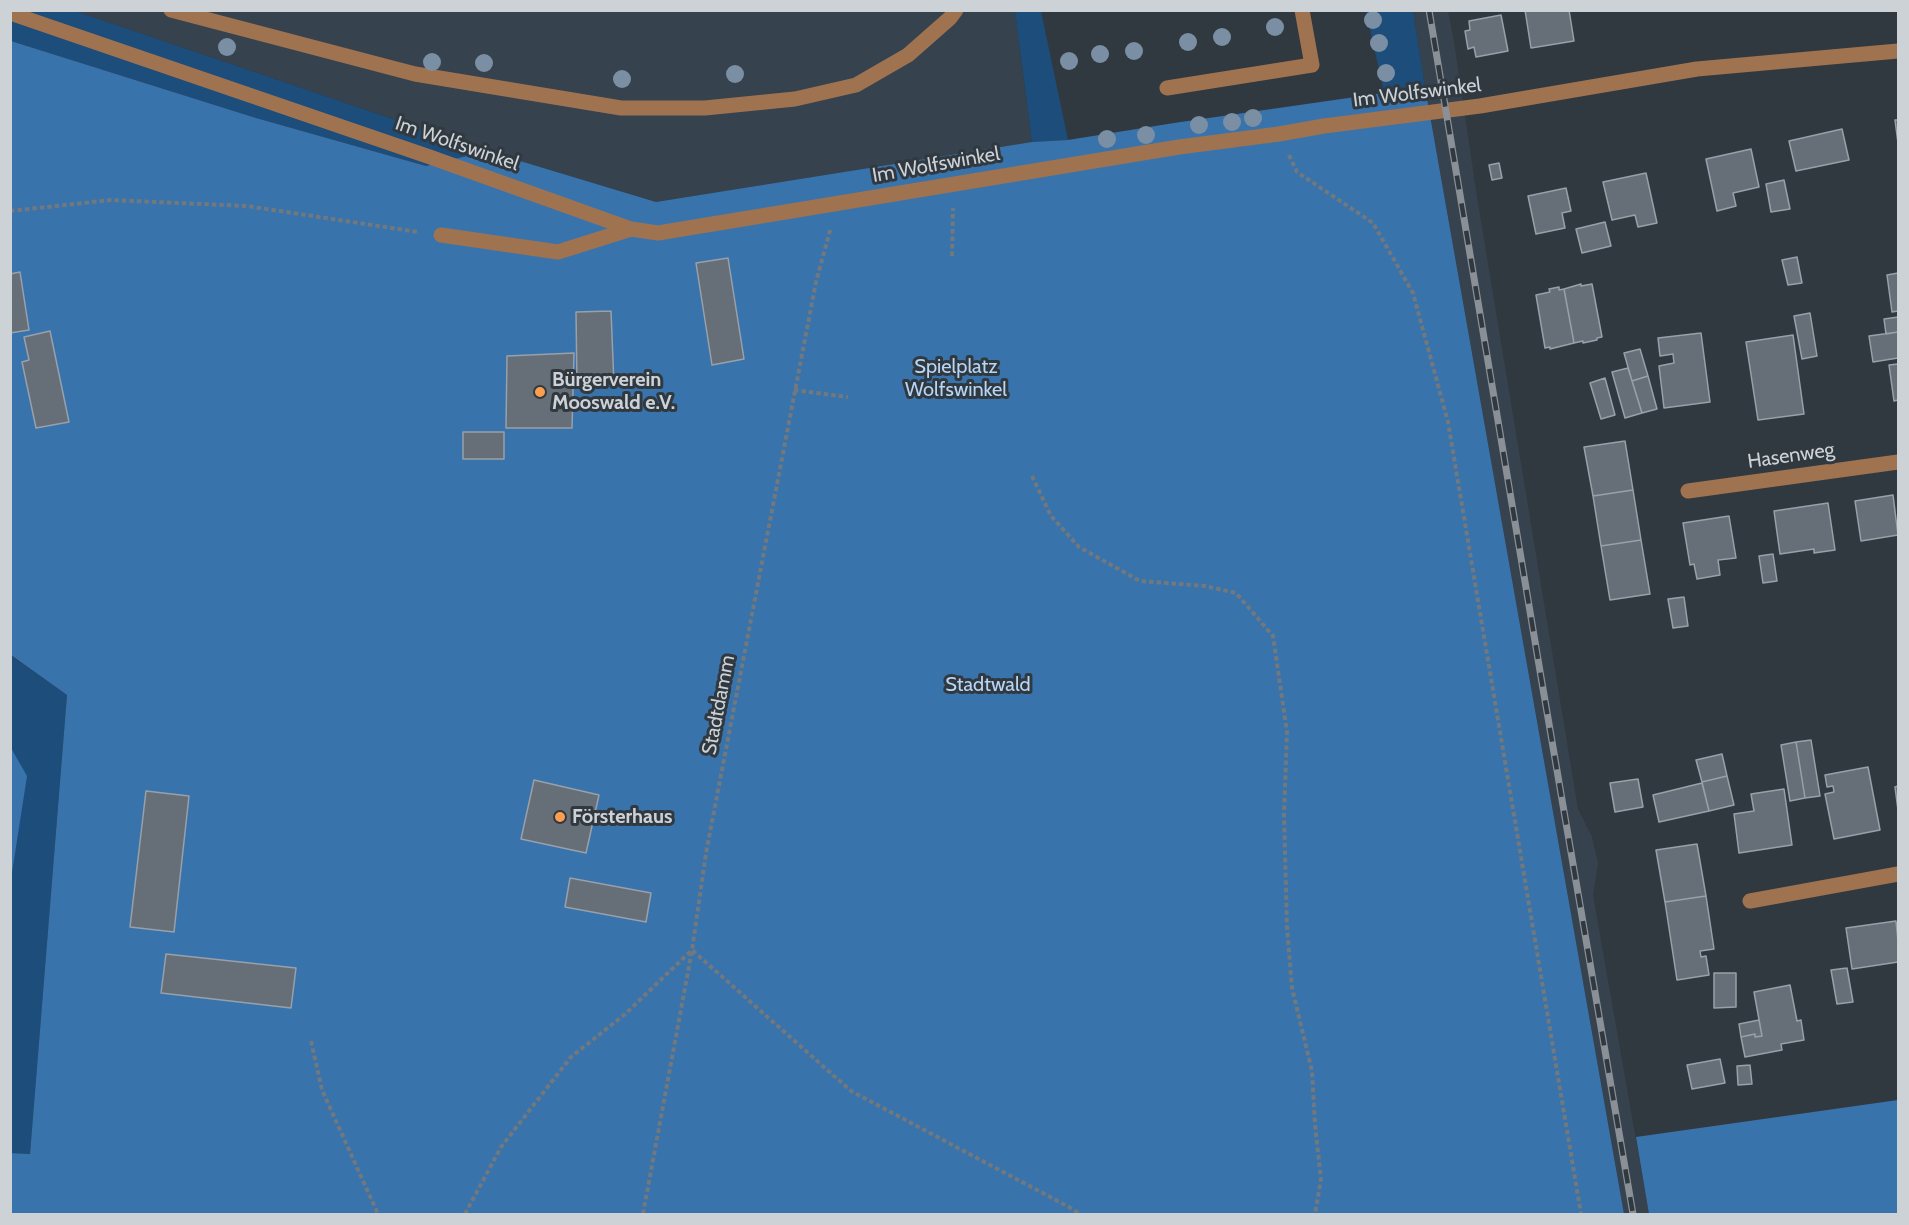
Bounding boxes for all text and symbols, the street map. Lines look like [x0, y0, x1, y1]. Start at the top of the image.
street label: Im Wolfswinkel [1351, 73, 1483, 113]
street label: Im Wolfswinkel [392, 112, 522, 176]
street label: Im Wolfswinkel [870, 142, 1002, 188]
park label: Spielplatz Wolfswinkel [905, 355, 1007, 402]
place label: Bürgerverein Mooswald e.V. [552, 368, 675, 415]
marker: Bürgerverein Mooswald e.V. [533, 385, 547, 399]
street label: Hasenweg [1746, 438, 1836, 474]
street label: Stadtdamm [698, 653, 740, 757]
park label: Stadtwald [945, 673, 1031, 697]
place label: Försterhaus [572, 805, 672, 829]
marker: Försterhaus [553, 810, 567, 824]

